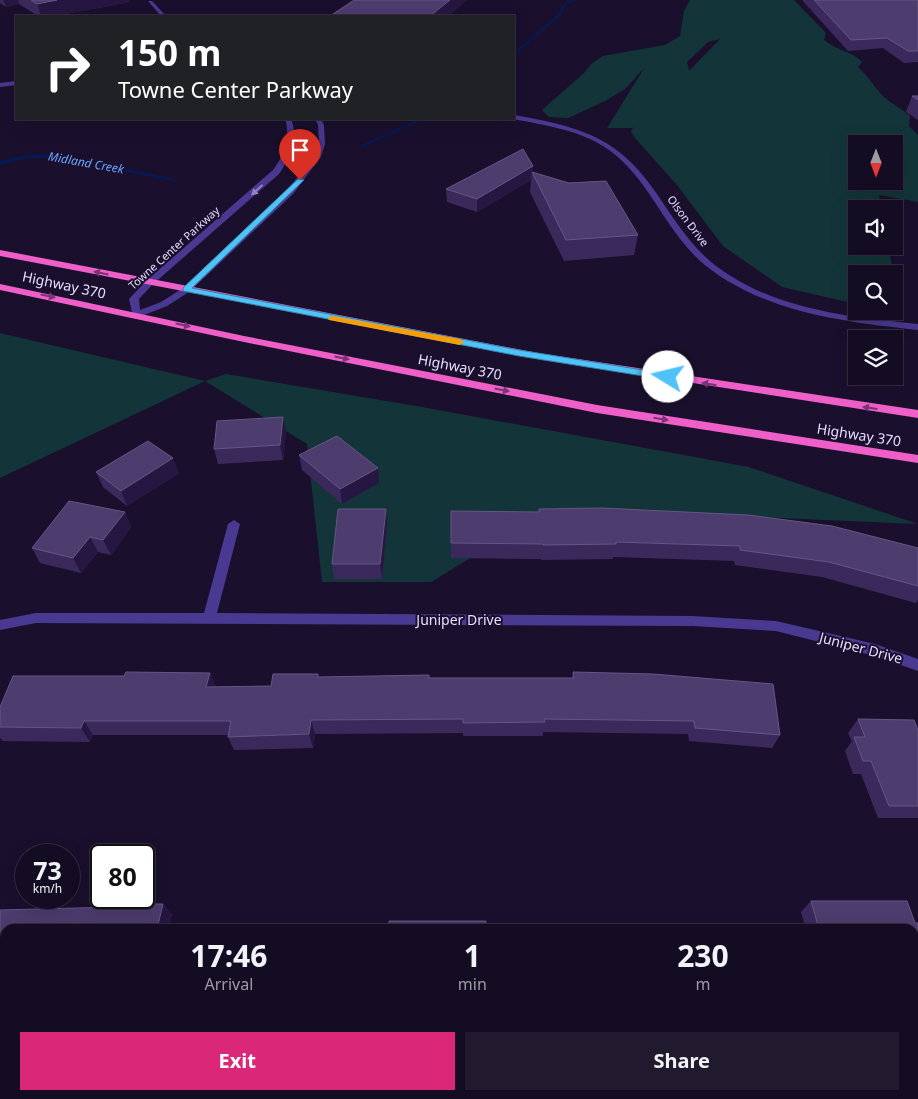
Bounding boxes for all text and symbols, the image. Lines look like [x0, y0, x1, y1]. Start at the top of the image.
text: 150 m [118, 29, 221, 76]
icon: right [35, 35, 100, 100]
text: Towne Center Parkway [118, 74, 353, 104]
pin [279, 129, 321, 180]
north arrow [848, 135, 902, 190]
map controls [848, 135, 903, 385]
icon: arrive [286, 136, 314, 164]
water label: Midland Creek [47, 147, 126, 178]
one-way arrow [251, 184, 263, 196]
street label: Olson Drive [664, 192, 713, 249]
button: sound [848, 200, 903, 255]
street label: Towne Center Parkway [125, 202, 223, 293]
button: search [848, 265, 903, 320]
street label: Highway 370 [21, 266, 108, 303]
one-way arrow [93, 269, 109, 277]
one-way arrow [40, 293, 56, 301]
one-way arrow [176, 321, 191, 329]
button: layers [848, 330, 903, 385]
street label: Highway 370 [417, 349, 504, 384]
position arrow [641, 350, 693, 402]
one-way arrow [335, 355, 351, 363]
one-way arrow [701, 379, 717, 387]
one-way arrow [494, 387, 510, 395]
one-way arrow [861, 404, 877, 412]
one-way arrow [654, 416, 670, 424]
street label: Highway 370 [816, 418, 903, 451]
street label: Juniper Drive [414, 610, 502, 629]
street label: Juniper Drive [816, 627, 905, 668]
speed limit sign: 80 [90, 844, 155, 909]
text: 73 [33, 853, 62, 887]
text: km/h [33, 880, 62, 897]
text: 17:46 [190, 935, 267, 976]
text: 1 [464, 935, 481, 976]
text: 230 [677, 935, 729, 976]
text: Arrival [204, 973, 253, 995]
text: min [458, 973, 487, 995]
text: m [695, 973, 710, 995]
button: Exit [20, 1032, 455, 1090]
button: Share [465, 1032, 899, 1090]

